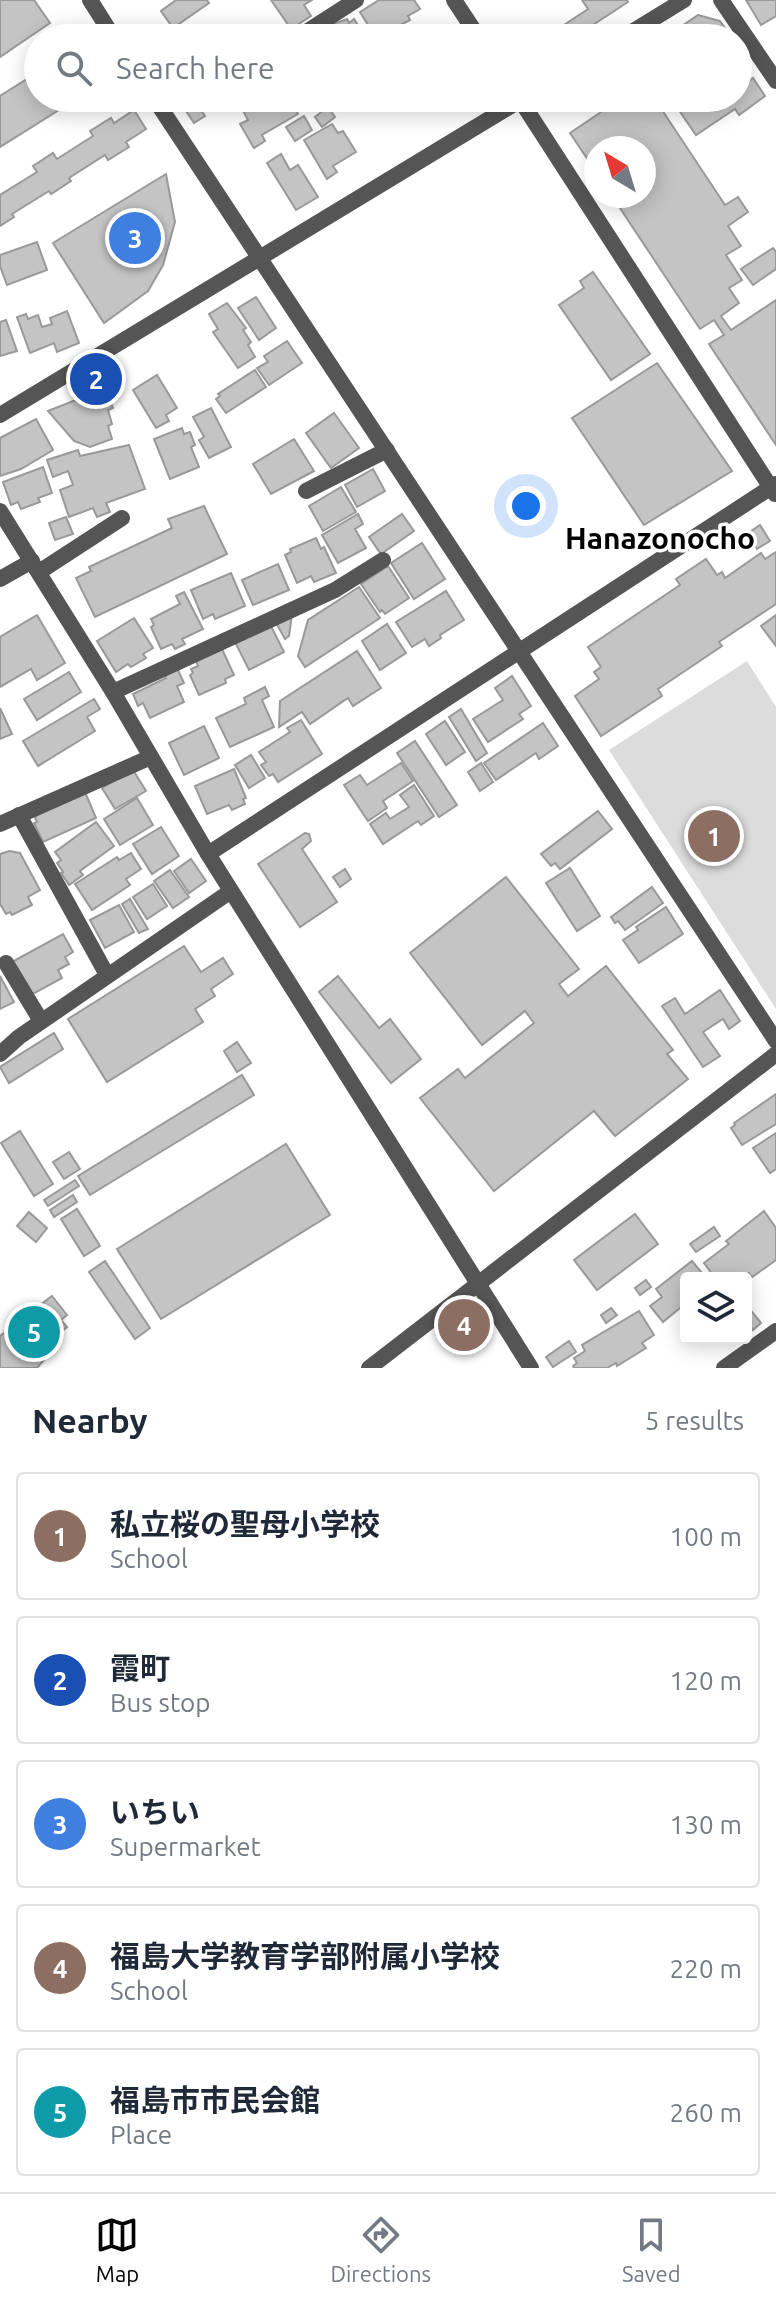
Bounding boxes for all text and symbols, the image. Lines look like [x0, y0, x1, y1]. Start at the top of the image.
search box [24, 24, 752, 112]
icon: search [52, 46, 96, 90]
text: Search here [116, 51, 275, 85]
north arrow [584, 136, 656, 208]
pin: 3 [109, 208, 161, 268]
pin: 2 [70, 349, 122, 409]
your location [506, 486, 546, 526]
district label: Hanazonocho [565, 521, 755, 555]
pin: 1 [688, 806, 740, 866]
map controls [680, 1272, 752, 1344]
button: layers [680, 1272, 752, 1344]
pin: 4 [438, 1295, 490, 1355]
pin: 5 [8, 1302, 60, 1362]
text: Nearby [32, 1401, 147, 1439]
text: 5 results [645, 1406, 744, 1435]
text: 私立桜の聖母小学校 [110, 1507, 380, 1541]
text: 1 [53, 1522, 67, 1551]
text: 100 m [670, 1522, 742, 1551]
text: School [110, 1544, 188, 1573]
text: 霞町 [110, 1651, 170, 1685]
text: 2 [53, 1666, 67, 1695]
text: 120 m [670, 1666, 742, 1695]
text: Bus stop [110, 1688, 210, 1717]
text: いちい [110, 1795, 200, 1829]
text: 3 [53, 1810, 67, 1839]
text: 130 m [670, 1810, 742, 1839]
text: Supermarket [110, 1832, 261, 1861]
text: 福島大学教育学部附属小学校 [110, 1939, 500, 1973]
text: 4 [53, 1954, 67, 1983]
text: 220 m [670, 1954, 742, 1983]
text: School [110, 1976, 188, 2005]
text: 福島市市民会館 [110, 2083, 320, 2117]
text: 5 [53, 2098, 67, 2127]
text: 260 m [670, 2098, 742, 2127]
text: Place [110, 2120, 172, 2149]
tab: Map [95, 2213, 139, 2286]
tab: Directions [330, 2213, 431, 2286]
tab: Saved [622, 2213, 681, 2286]

